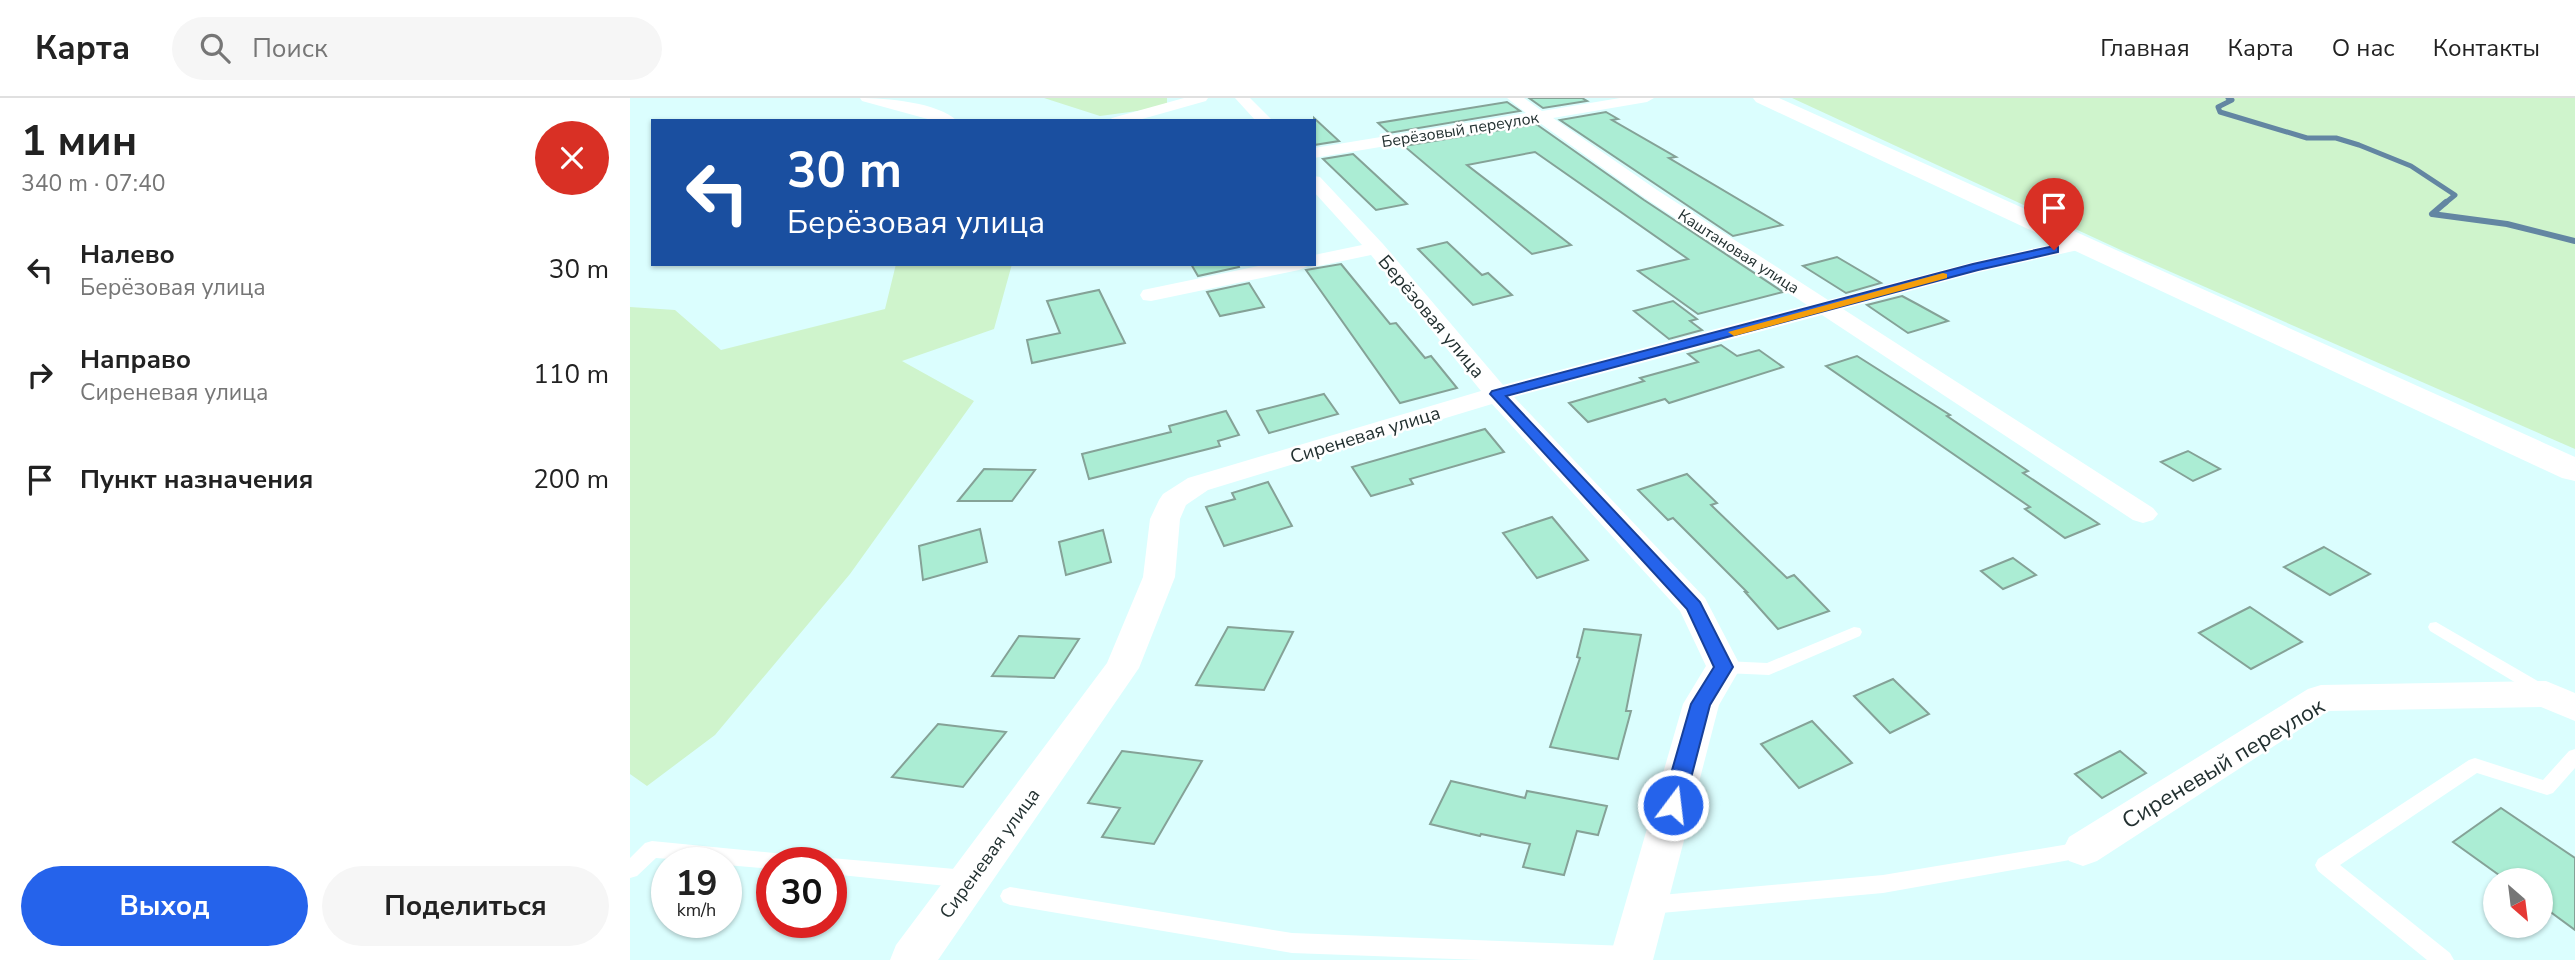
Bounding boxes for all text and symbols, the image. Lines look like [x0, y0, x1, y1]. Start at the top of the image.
search box [172, 17, 662, 80]
text: Карта [35, 26, 130, 71]
icon: search [196, 29, 234, 67]
text: Поиск [252, 31, 328, 66]
text: Главная [2100, 32, 2190, 64]
text: Карта [2228, 32, 2294, 64]
text: О нас [2332, 32, 2395, 64]
text: Контакты [2433, 32, 2540, 64]
street label: Берёзовый переулок [1380, 107, 1541, 153]
text: 1 мин [21, 113, 137, 170]
button: close [535, 121, 609, 195]
text: 30 m [787, 137, 902, 204]
icon: left [672, 147, 763, 238]
text: 340 m · 07:40 [21, 168, 166, 199]
pin [2024, 178, 2084, 250]
icon: arrive [2035, 189, 2073, 227]
text: Берёзовая улица [787, 201, 1045, 244]
street label: Каштановая улица [1674, 204, 1803, 299]
text: Налево [80, 237, 175, 272]
street label: Берёзовая улица [1372, 250, 1490, 384]
icon: left [21, 251, 59, 289]
text: 30 m [549, 252, 609, 287]
text: Берёзовая улица [80, 272, 266, 303]
text: Направо [80, 342, 191, 377]
icon: right [21, 356, 59, 394]
text: 110 m [533, 357, 609, 392]
text: Сиреневая улица [80, 377, 268, 408]
street label: Сиреневая улица [1287, 400, 1444, 470]
icon: arrive [21, 461, 59, 499]
text: Пункт назначения [80, 462, 313, 497]
text: 200 m [533, 462, 609, 497]
street label: Сиреневый переулок [2116, 690, 2331, 836]
position arrow [1636, 768, 1710, 842]
street label: Сиреневая улица [934, 783, 1046, 924]
speed limit sign: 30 [756, 847, 847, 938]
text: 19 [675, 860, 718, 907]
button: Выход [21, 866, 308, 946]
button: Поделиться [322, 866, 609, 946]
north arrow [2483, 868, 2553, 938]
map controls [2483, 868, 2553, 938]
text: km/h [677, 898, 716, 922]

